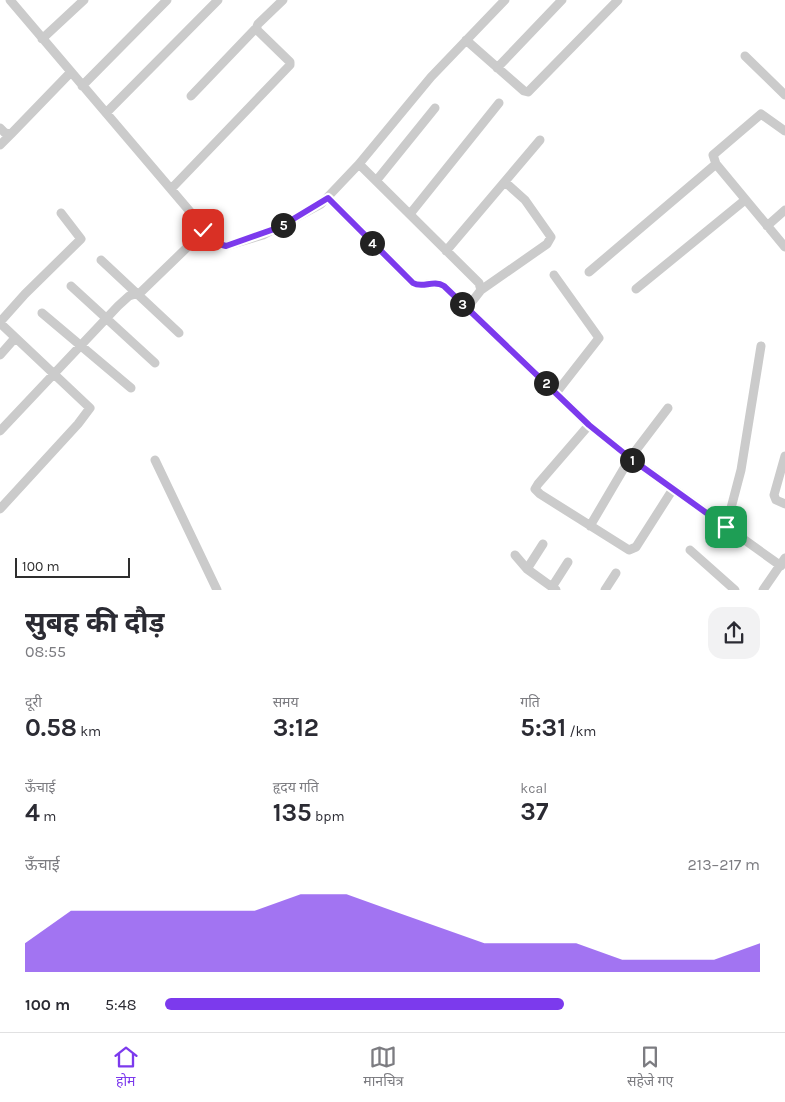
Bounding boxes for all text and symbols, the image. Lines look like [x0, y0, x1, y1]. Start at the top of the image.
pin [182, 209, 224, 251]
pin: 5 [270, 212, 296, 238]
icon: check [189, 216, 217, 244]
text: 5 [279, 217, 288, 234]
pin: 4 [360, 230, 384, 256]
text: 4 [368, 235, 377, 252]
pin: 3 [450, 292, 474, 316]
text: 3 [458, 296, 467, 313]
pin: 2 [534, 370, 558, 396]
text: 2 [542, 375, 551, 392]
pin: 1 [620, 448, 644, 472]
text: 1 [630, 452, 635, 469]
pin [705, 506, 747, 548]
icon: arrive [712, 513, 740, 541]
scale bar [15, 554, 130, 578]
text: 100 m [22, 558, 60, 575]
text: सुबह की दौड़ [25, 606, 164, 639]
button: share [708, 607, 760, 659]
text: 08:55 [25, 642, 66, 661]
text: दूरी [25, 694, 42, 711]
text: समय [273, 694, 299, 711]
text: गति [520, 694, 540, 711]
text: 0.58 [25, 713, 77, 742]
text: 3:12 [273, 713, 319, 742]
text: 5:31 [520, 713, 566, 742]
text: km [77, 723, 101, 740]
text: /km [566, 723, 596, 740]
text: ऊँचाई [25, 779, 55, 796]
text: हृदय गति [273, 779, 319, 796]
text: kcal [520, 780, 547, 797]
text: 37 [520, 797, 548, 826]
text: 4 [25, 798, 40, 827]
text: 135 [273, 798, 312, 827]
text: m [40, 808, 56, 825]
text: bpm [312, 808, 345, 825]
text: ऊँचाई [25, 855, 60, 874]
text: 213–217 m [688, 855, 760, 874]
text: 100 m [25, 995, 70, 1014]
text: 5:48 [105, 995, 137, 1014]
tab: होम [112, 1043, 140, 1092]
tab: मानचित्र [363, 1043, 403, 1092]
tab: सहेजे गए [627, 1043, 673, 1092]

